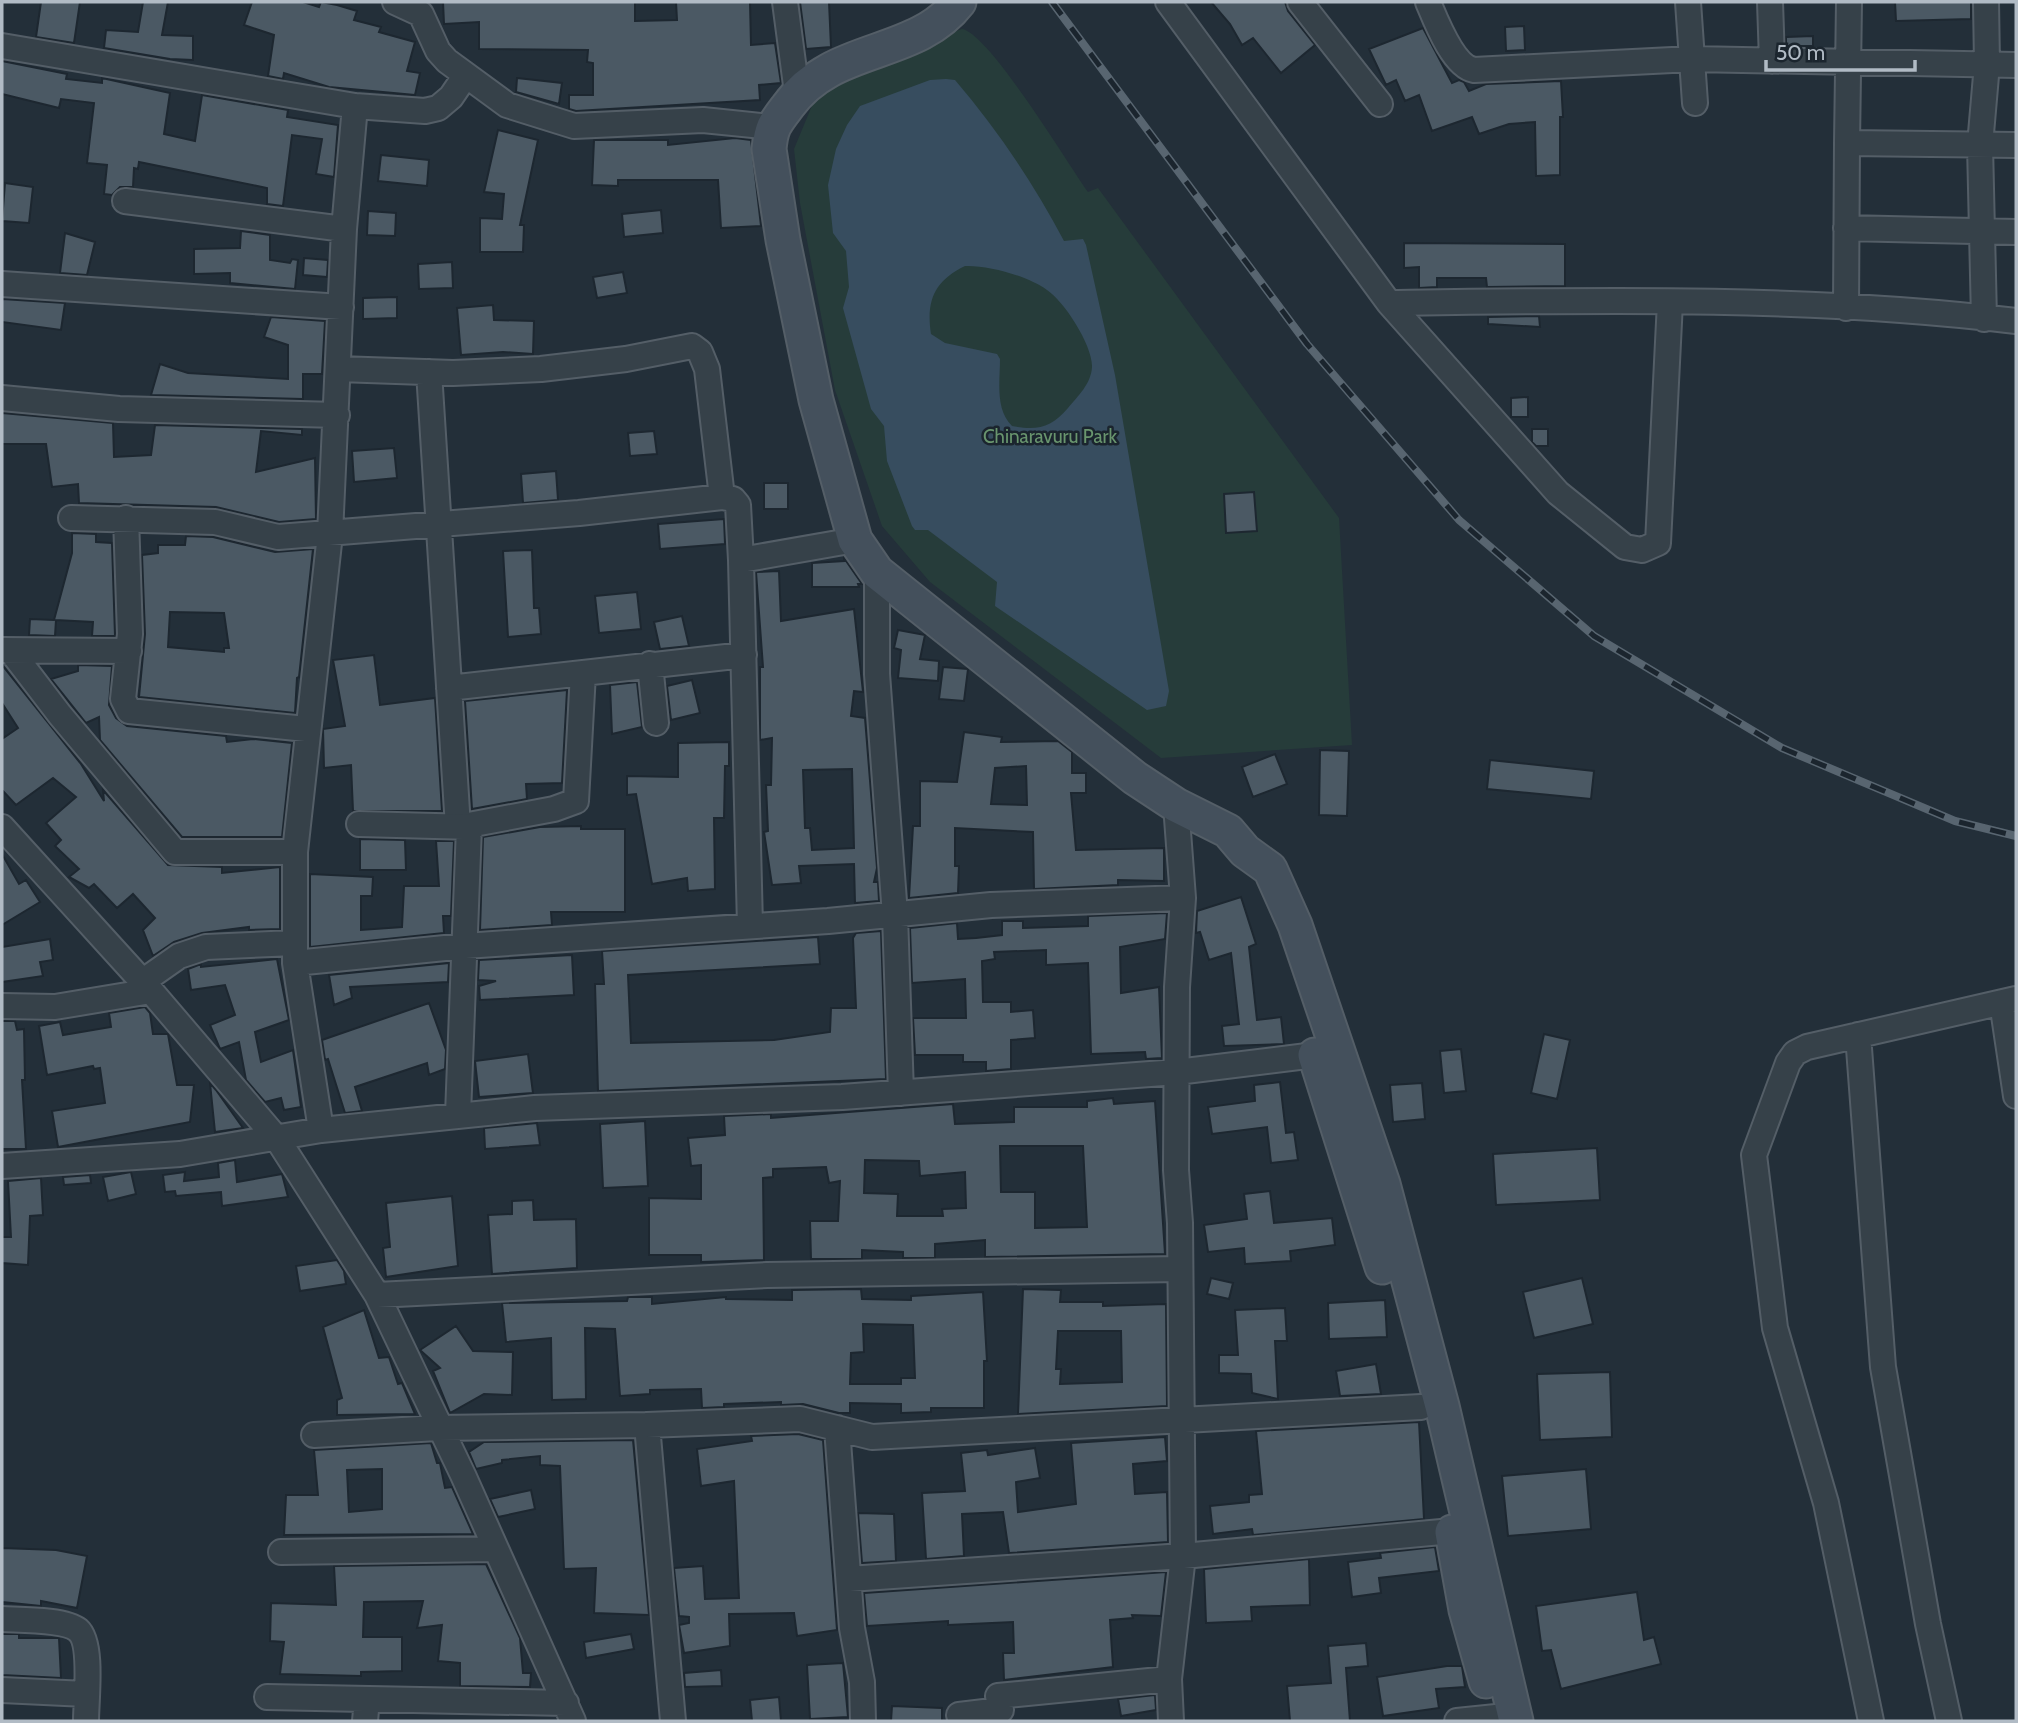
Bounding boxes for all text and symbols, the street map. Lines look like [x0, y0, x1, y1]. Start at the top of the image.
scale bar [1766, 28, 1915, 72]
text: 50 m [1776, 40, 1825, 65]
park label: Chinaravuru Park [983, 425, 1118, 448]

